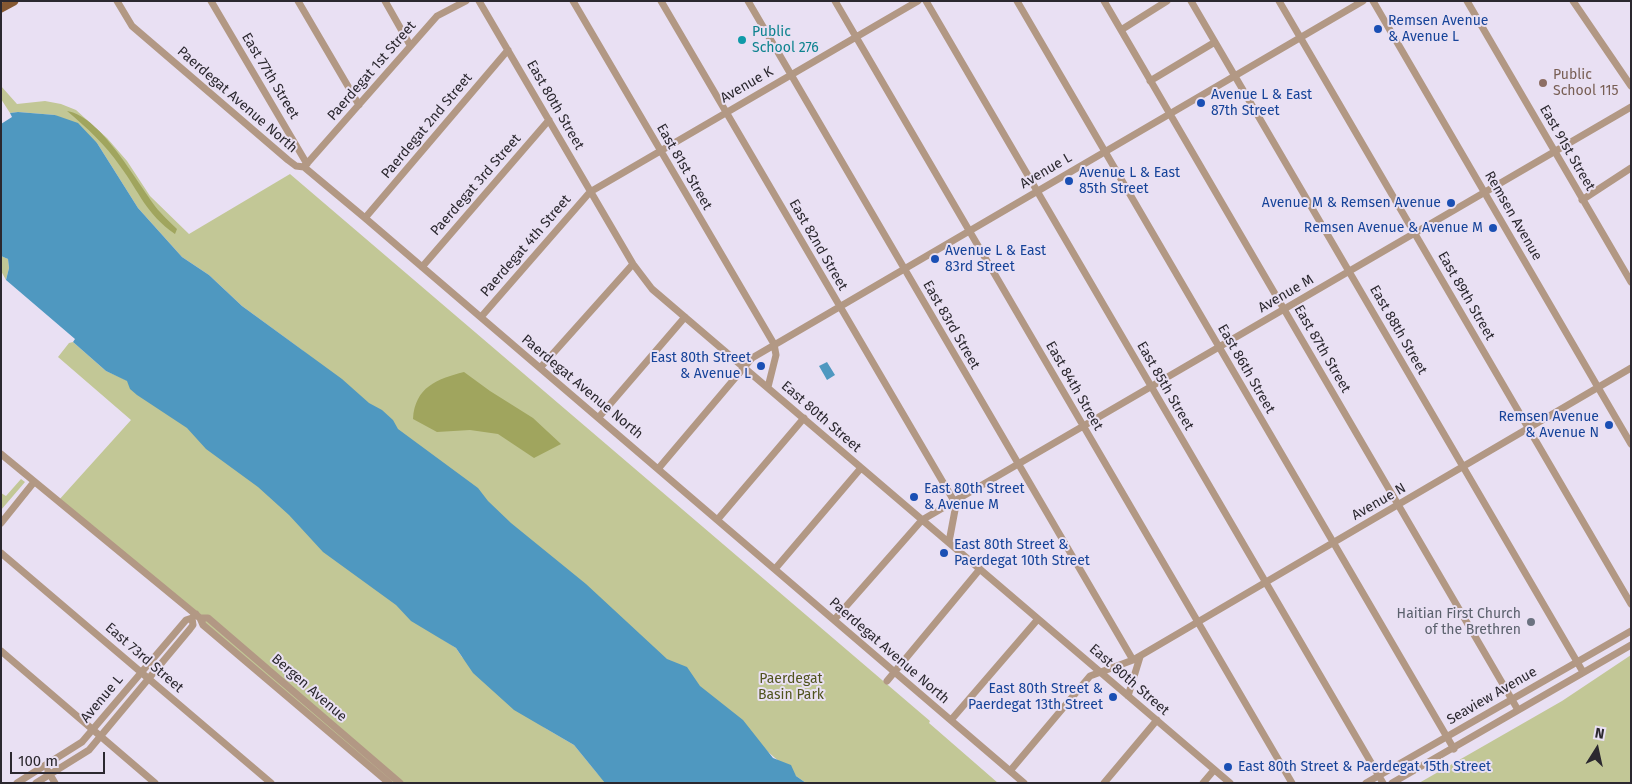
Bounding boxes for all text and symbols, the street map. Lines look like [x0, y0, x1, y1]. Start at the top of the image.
place label: Remsen Avenue & Avenue L [1388, 13, 1488, 46]
street label: Paerdegat 1st Street [324, 18, 420, 124]
marker: Remsen Avenue & Avenue L [1372, 23, 1384, 35]
place label: Public School 276 [752, 24, 819, 56]
street label: East 77th Street [238, 30, 302, 122]
marker: Public School 276 [736, 34, 748, 46]
street label: Paerdegat Avenue North [174, 43, 300, 157]
street label: East 80th Street [523, 57, 587, 153]
street label: Avenue K [718, 63, 776, 107]
place label: Public School 115 [1553, 67, 1619, 100]
street label: Paerdegat 2nd Street [378, 70, 476, 182]
marker: Public School 115 [1537, 77, 1549, 89]
place label: Avenue L & East 87th Street [1211, 87, 1312, 120]
marker: Avenue L & East 87th Street [1195, 97, 1207, 109]
street label: East 91st Street [1536, 102, 1598, 194]
street label: East 81st Street [653, 121, 715, 213]
street label: Paerdegat 3rd Street [427, 131, 525, 239]
street label: Avenue L [1017, 149, 1075, 193]
place label: Avenue L & East 85th Street [1079, 165, 1180, 198]
street label: Remsen Avenue [1481, 168, 1545, 264]
marker: Avenue L & East 85th Street [1063, 175, 1075, 187]
street label: Paerdegat 4th Street [477, 192, 575, 300]
place label: Avenue M & Remsen Avenue [1262, 195, 1441, 211]
street label: East 82nd Street [785, 196, 851, 294]
marker: Avenue M & Remsen Avenue [1445, 197, 1457, 209]
place label: Remsen Avenue & Avenue M [1304, 220, 1483, 236]
marker: Remsen Avenue & Avenue M [1487, 222, 1499, 234]
place label: Avenue L & East 83rd Street [945, 243, 1046, 276]
street label: East 89th Street [1434, 249, 1498, 343]
marker: Avenue L & East 83rd Street [929, 253, 941, 265]
street label: Avenue M [1255, 271, 1317, 317]
street label: East 83rd Street [919, 278, 983, 372]
street label: East 88th Street [1366, 282, 1430, 378]
street label: East 87th Street [1290, 302, 1354, 396]
street label: East 86th Street [1214, 321, 1278, 417]
street label: Paerdegat Avenue North [518, 331, 646, 443]
street label: East 84th Street [1042, 338, 1106, 434]
street label: East 85th Street [1133, 339, 1197, 433]
place label: East 80th Street & Avenue L [650, 350, 751, 382]
marker: East 80th Street & Avenue L [755, 360, 767, 372]
street label: East 80th Street [778, 378, 864, 456]
place label: Remsen Avenue & Avenue N [1499, 409, 1599, 442]
marker: Remsen Avenue & Avenue N [1603, 419, 1615, 431]
street label: Avenue N [1349, 480, 1409, 524]
place label: East 80th Street & Avenue M [924, 481, 1025, 514]
marker: East 80th Street & Avenue M [908, 491, 920, 503]
place label: East 80th Street & Paerdegat 10th Street [954, 537, 1090, 570]
marker: East 80th Street & Paerdegat 10th Street [938, 547, 950, 559]
street label: Paerdegat Avenue North [826, 594, 952, 708]
place label: Haitian First Church of the Brethren [1397, 606, 1521, 638]
marker: Haitian First Church of the Brethren [1525, 616, 1537, 628]
street label: East 73rd Street [101, 619, 187, 697]
street label: East 80th Street [1086, 641, 1172, 719]
street label: Bergen Avenue [268, 651, 350, 725]
street label: Seaview Avenue [1444, 663, 1540, 729]
park label: Paerdegat Basin Park [758, 671, 824, 704]
street label: Avenue L [77, 672, 127, 726]
place label: East 80th Street & Paerdegat 13th Street [968, 681, 1103, 714]
marker: East 80th Street & Paerdegat 13th Street [1107, 691, 1119, 703]
north arrow [1572, 724, 1622, 774]
text: N [1594, 725, 1606, 743]
scale bar [12, 742, 108, 774]
text: 100 m [18, 752, 58, 770]
place label: East 80th Street & Paerdegat 15th Street [1238, 759, 1491, 775]
marker: East 80th Street & Paerdegat 15th Street [1222, 761, 1234, 773]

